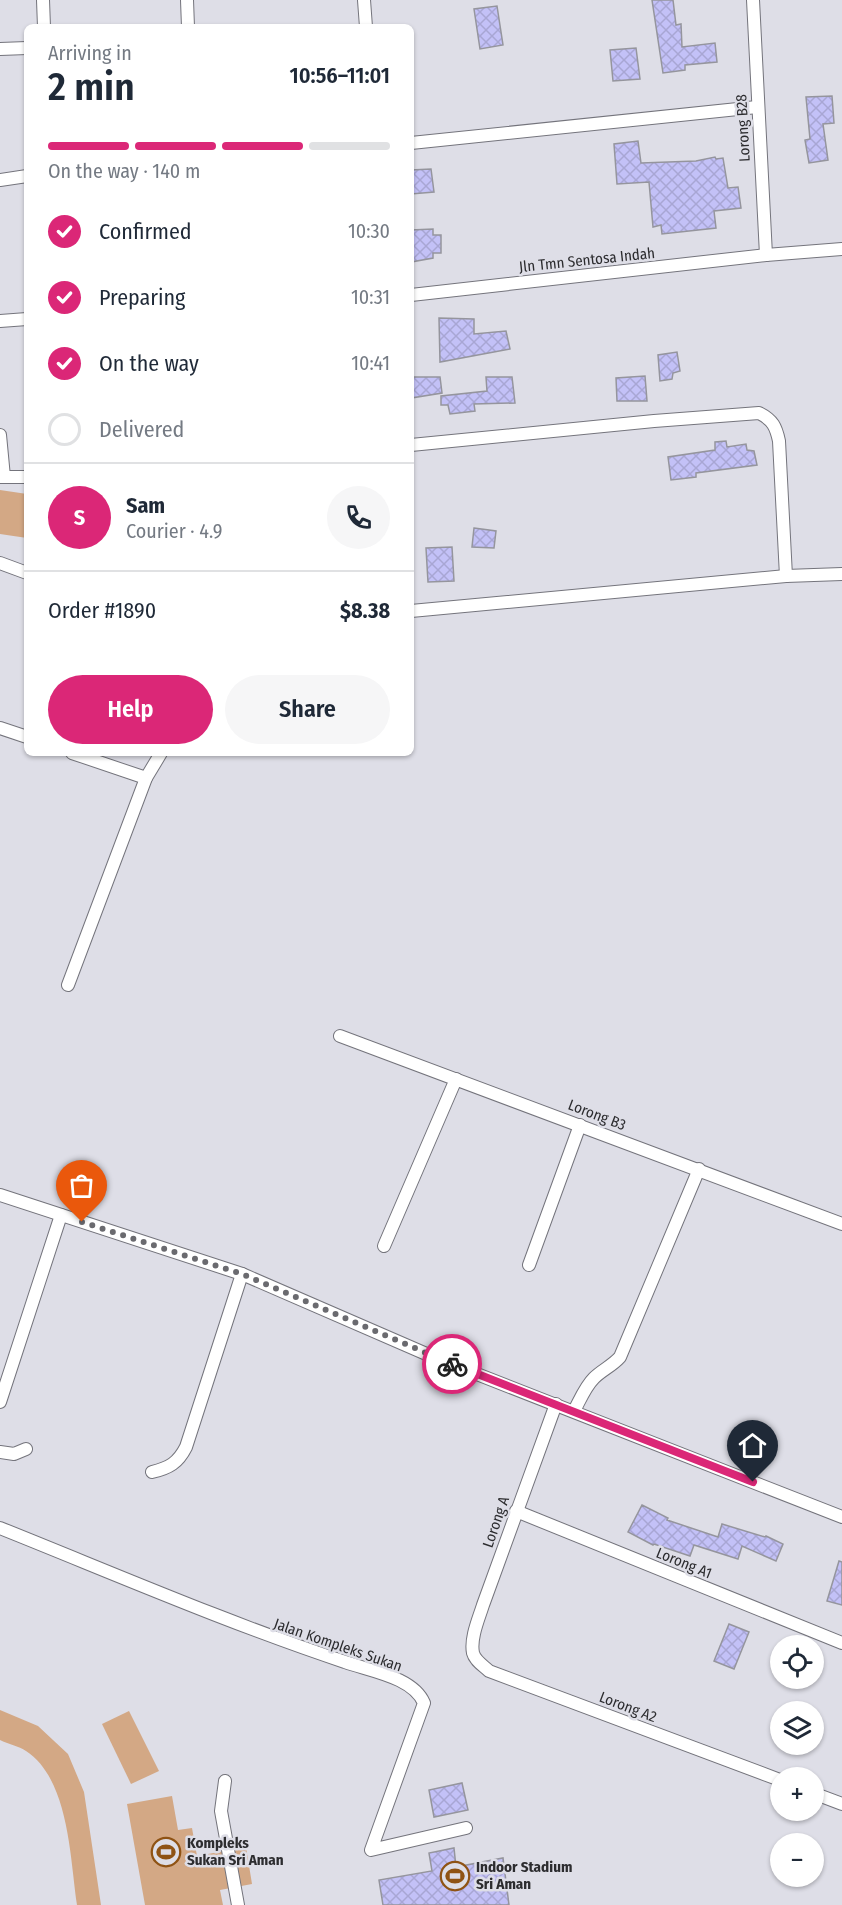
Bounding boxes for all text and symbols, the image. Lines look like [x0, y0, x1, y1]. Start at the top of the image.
text: Arriving in [48, 41, 132, 65]
text: 10:56–11:01 [290, 62, 390, 89]
text: 2 min [48, 64, 135, 110]
street label: Lorong B28 [732, 94, 754, 162]
text: On the way · 140 m [48, 159, 200, 183]
icon: check [48, 215, 81, 248]
text: Confirmed [99, 218, 192, 245]
text: 10:30 [348, 219, 390, 243]
street label: Jln Tmn Sentosa Indah [518, 244, 656, 276]
icon: check [48, 281, 81, 314]
text: Preparing [99, 284, 185, 311]
text: 10:31 [351, 285, 390, 309]
icon: check [48, 347, 81, 380]
text: On the way [99, 350, 199, 377]
text: 10:41 [351, 351, 390, 375]
text: Delivered [99, 416, 184, 443]
button: phone [327, 486, 390, 549]
text: Sam [126, 492, 165, 519]
text: S [74, 504, 85, 531]
text: Courier · 4.9 [126, 519, 222, 543]
text: Order #1890 [48, 597, 156, 624]
text: $8.38 [340, 597, 390, 624]
button: Help [48, 675, 213, 744]
button: Share [225, 675, 390, 744]
street label: Lorong B3 [566, 1096, 629, 1134]
pin [56, 1160, 107, 1222]
icon: bag [65, 1169, 98, 1202]
courier [422, 1334, 482, 1394]
icon: bike [436, 1348, 469, 1381]
pin [727, 1420, 778, 1482]
icon: home [736, 1429, 769, 1462]
street label: Lorong A [479, 1494, 513, 1550]
street label: Lorong A1 [654, 1544, 714, 1582]
street label: Jalan Kompleks Sukan [271, 1615, 405, 1675]
map controls [770, 1635, 824, 1887]
button: locate [770, 1635, 824, 1689]
street label: Lorong A2 [597, 1688, 660, 1726]
button: layers [770, 1701, 824, 1755]
button: + [770, 1767, 824, 1821]
button: − [770, 1833, 824, 1887]
place label: Kompleks Sukan Sri Aman [187, 1834, 284, 1869]
sports icon: Kompleks Sukan Sri Aman [150, 1836, 182, 1868]
place label: Indoor Stadium Sri Aman [476, 1858, 572, 1893]
sports icon: Indoor Stadium Sri Aman [439, 1860, 471, 1892]

